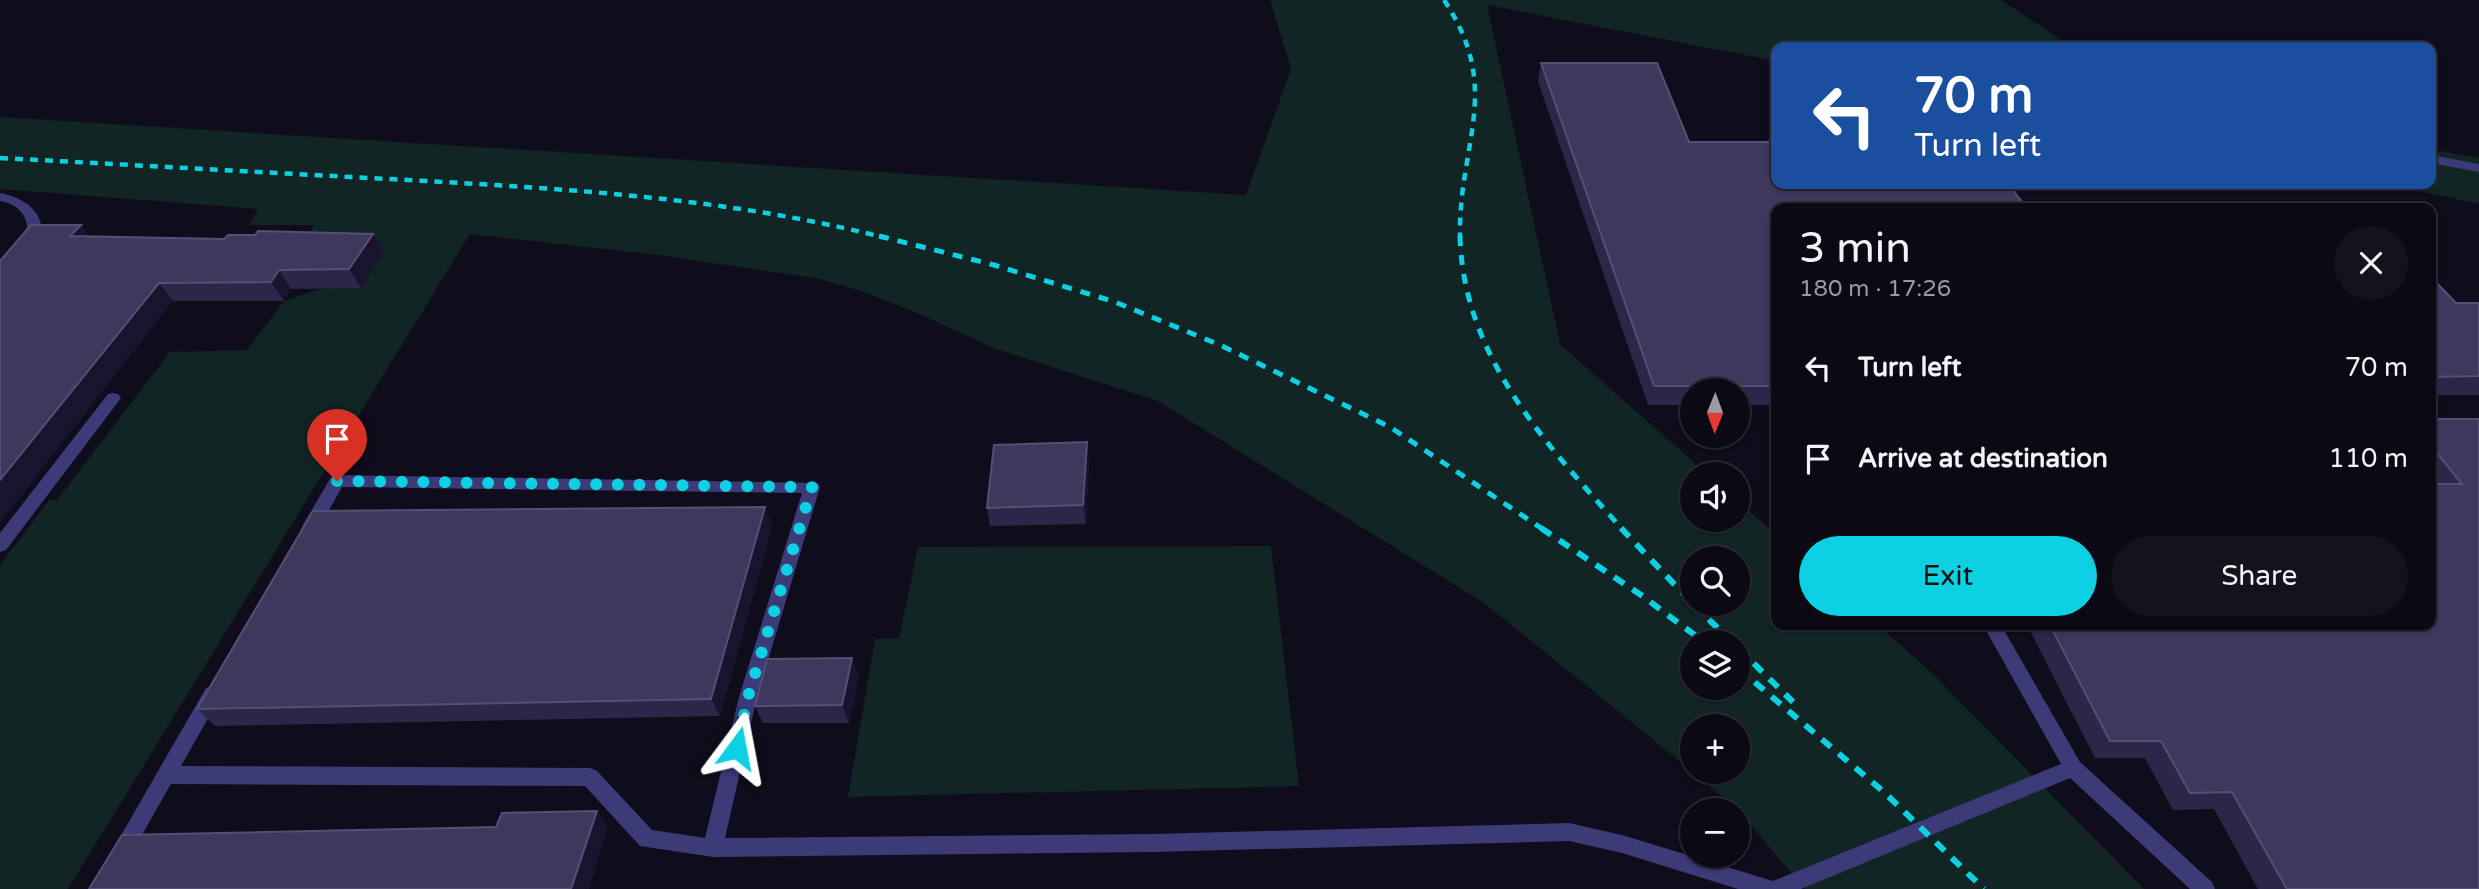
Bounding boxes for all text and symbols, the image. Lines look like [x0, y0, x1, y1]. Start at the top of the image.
text: 70 m [1914, 67, 2033, 126]
icon: left [1799, 70, 1890, 161]
text: Turn left [1914, 127, 2041, 165]
text: 3 min [1799, 223, 1911, 274]
button: close [2334, 226, 2408, 300]
text: 180 m · 17:26 [1799, 275, 1951, 303]
icon: left [1799, 349, 1837, 387]
text: Turn left [1858, 352, 1961, 383]
text: 70 m [2345, 352, 2408, 383]
north arrow [1680, 378, 1750, 448]
map controls [1680, 378, 1750, 868]
pin [307, 409, 367, 481]
icon: arrive [318, 420, 356, 458]
icon: arrive [1799, 440, 1837, 478]
text: Arrive at destination [1858, 443, 2108, 474]
text: 110 m [2328, 443, 2408, 474]
button: sound [1680, 462, 1750, 532]
button: Exit [1799, 536, 2097, 616]
button: Share [2111, 536, 2408, 616]
button: search [1680, 546, 1750, 616]
button: layers [1680, 630, 1750, 700]
position arrow [700, 711, 774, 785]
button: + [1680, 714, 1750, 784]
button: − [1680, 798, 1750, 868]

